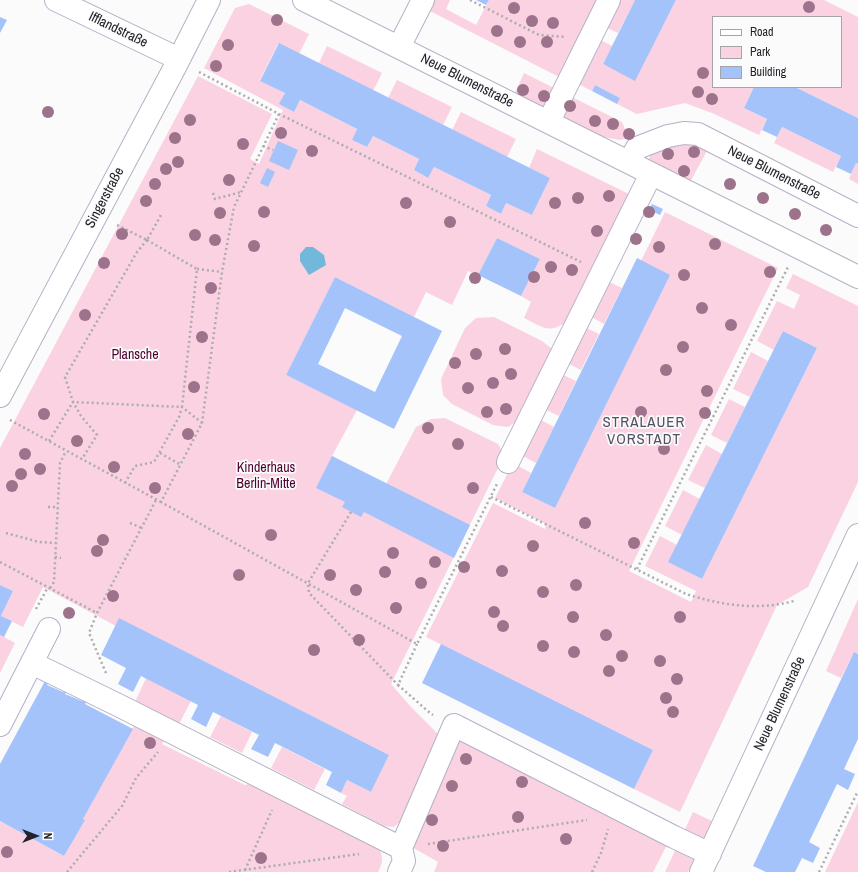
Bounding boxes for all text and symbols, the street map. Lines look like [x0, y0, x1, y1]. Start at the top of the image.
street label: Ifflandstraße [86, 9, 150, 51]
legend [712, 16, 842, 88]
text: Road [750, 24, 774, 40]
text: Park [750, 44, 770, 60]
street label: Neue Blumenstraße [418, 50, 516, 112]
text: Building [750, 64, 786, 80]
street label: Neue Blumenstraße [725, 142, 823, 204]
street label: Singerstraße [82, 165, 128, 231]
park label: Plansche [111, 347, 159, 363]
district label: STRALAUER VORSTADT [603, 414, 685, 449]
park label: Kinderhaus Berlin-Mitte [236, 460, 296, 492]
street label: Neue Blumenstraße [751, 654, 809, 754]
north arrow [16, 816, 56, 856]
text: N [41, 833, 55, 839]

